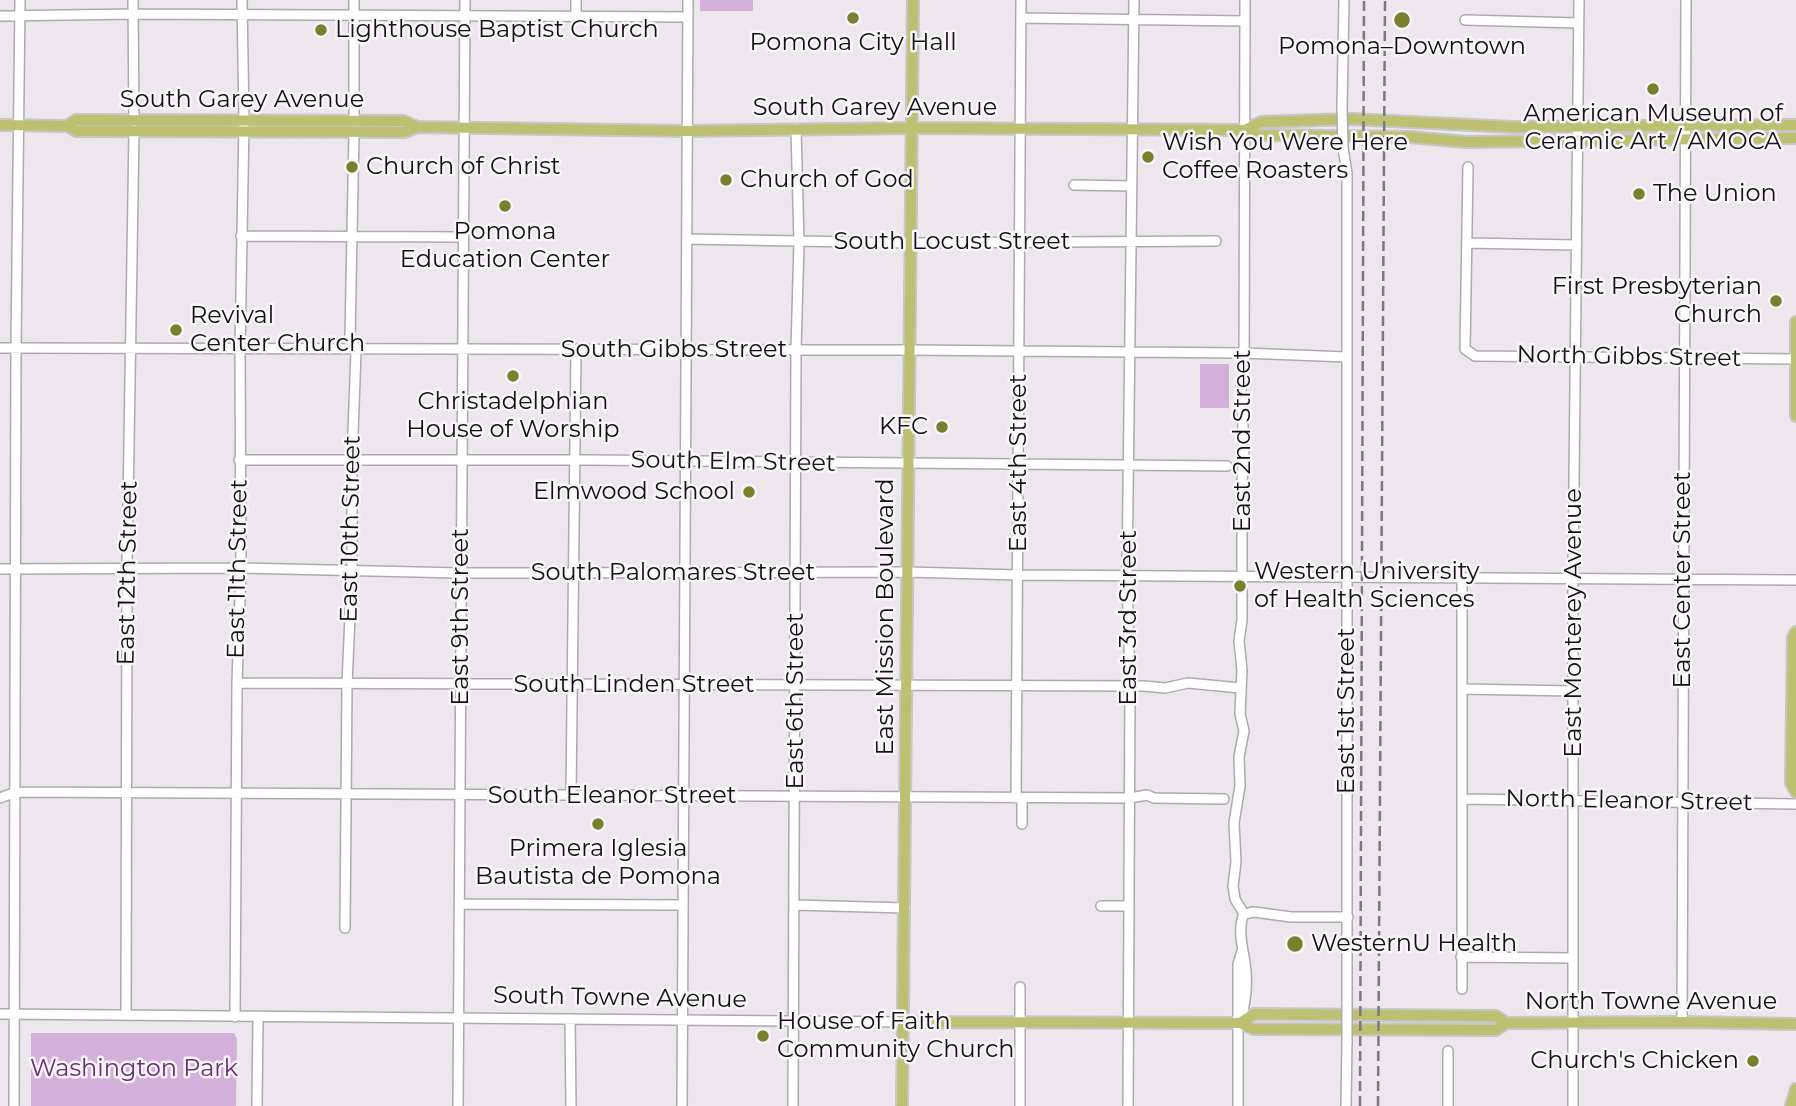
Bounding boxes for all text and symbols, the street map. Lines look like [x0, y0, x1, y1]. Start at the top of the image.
marker: Pomona City Hall [845, 10, 861, 26]
marker: Pomona–Downtown [1392, 10, 1412, 30]
place label: Lighthouse Baptist Church [335, 16, 659, 44]
marker: Lighthouse Baptist Church [313, 22, 329, 38]
place label: Pomona City Hall [749, 29, 957, 57]
place label: Pomona–Downtown [1278, 33, 1526, 61]
marker: American Museum of Ceramic Art / AMOCA [1645, 81, 1661, 97]
street label: South Garey Avenue [120, 86, 364, 114]
street label: South Garey Avenue [753, 94, 997, 122]
place label: American Museum of Ceramic Art / AMOCA [1523, 100, 1783, 156]
place label: Wish You Were Here Coffee Roasters [1162, 129, 1408, 185]
marker: Wish You Were Here Coffee Roasters [1140, 149, 1156, 165]
place label: Church of Christ [366, 153, 561, 181]
marker: Church of Christ [344, 159, 360, 175]
place label: Church of God [740, 166, 914, 194]
marker: Church of God [718, 172, 734, 188]
place label: The Union [1653, 180, 1777, 208]
marker: The Union [1631, 186, 1647, 202]
marker: Pomona Education Center [497, 198, 513, 214]
place label: Pomona Education Center [400, 218, 610, 274]
street label: South Locust Street [833, 228, 1071, 256]
place label: First Presbyterian Church [1552, 273, 1762, 329]
marker: First Presbyterian Church [1768, 293, 1784, 309]
place label: Revival Center Church [190, 302, 365, 358]
marker: Revival Center Church [168, 322, 184, 338]
street label: South Gibbs Street [561, 336, 787, 364]
street label: North Gibbs Street [1516, 341, 1742, 373]
street label: East 2nd Street [1229, 350, 1257, 532]
marker: Christadelphian House of Worship [505, 368, 521, 384]
street label: East 4th Street [1005, 374, 1033, 552]
place label: Christadelphian House of Worship [406, 388, 620, 444]
place label: KFC [879, 413, 928, 441]
marker: KFC [934, 419, 950, 435]
street label: East 10th Street [335, 435, 367, 623]
street label: South Elm Street [630, 446, 836, 478]
street label: East Center Street [1669, 471, 1697, 689]
place label: Elmwood School [533, 478, 735, 506]
street label: East 11th Street [222, 479, 254, 659]
street label: East Mission Boulevard [872, 479, 900, 755]
street label: East 12th Street [112, 480, 144, 666]
marker: Elmwood School [741, 484, 757, 500]
street label: East Monterey Avenue [1560, 488, 1588, 758]
street label: East 9th Street [447, 528, 475, 706]
street label: East 3rd Street [1115, 530, 1143, 706]
place label: Western University of Health Sciences [1254, 558, 1480, 614]
street label: South Palomares Street [531, 559, 815, 587]
marker: Western University of Health Sciences [1232, 578, 1248, 594]
street label: East 6th Street [782, 612, 810, 790]
street label: East 1st Street [1333, 628, 1361, 794]
street label: South Linden Street [514, 671, 754, 699]
street label: South Eleanor Street [488, 782, 736, 810]
street label: North Eleanor Street [1505, 784, 1753, 818]
marker: Primera Iglesia Bautista de Pomona [590, 816, 606, 832]
place label: Primera Iglesia Bautista de Pomona [475, 835, 721, 891]
place label: WesternU Health [1311, 930, 1517, 958]
marker: WesternU Health [1285, 934, 1305, 954]
street label: South Towne Avenue [493, 981, 747, 1015]
street label: North Towne Avenue [1525, 988, 1777, 1016]
place label: House of Faith Community Church [777, 1008, 1014, 1064]
marker: House of Faith Community Church [755, 1028, 771, 1044]
place label: Church's Chicken [1530, 1047, 1739, 1075]
marker: Church's Chicken [1745, 1053, 1761, 1069]
park label: Washington Park [30, 1055, 238, 1083]

